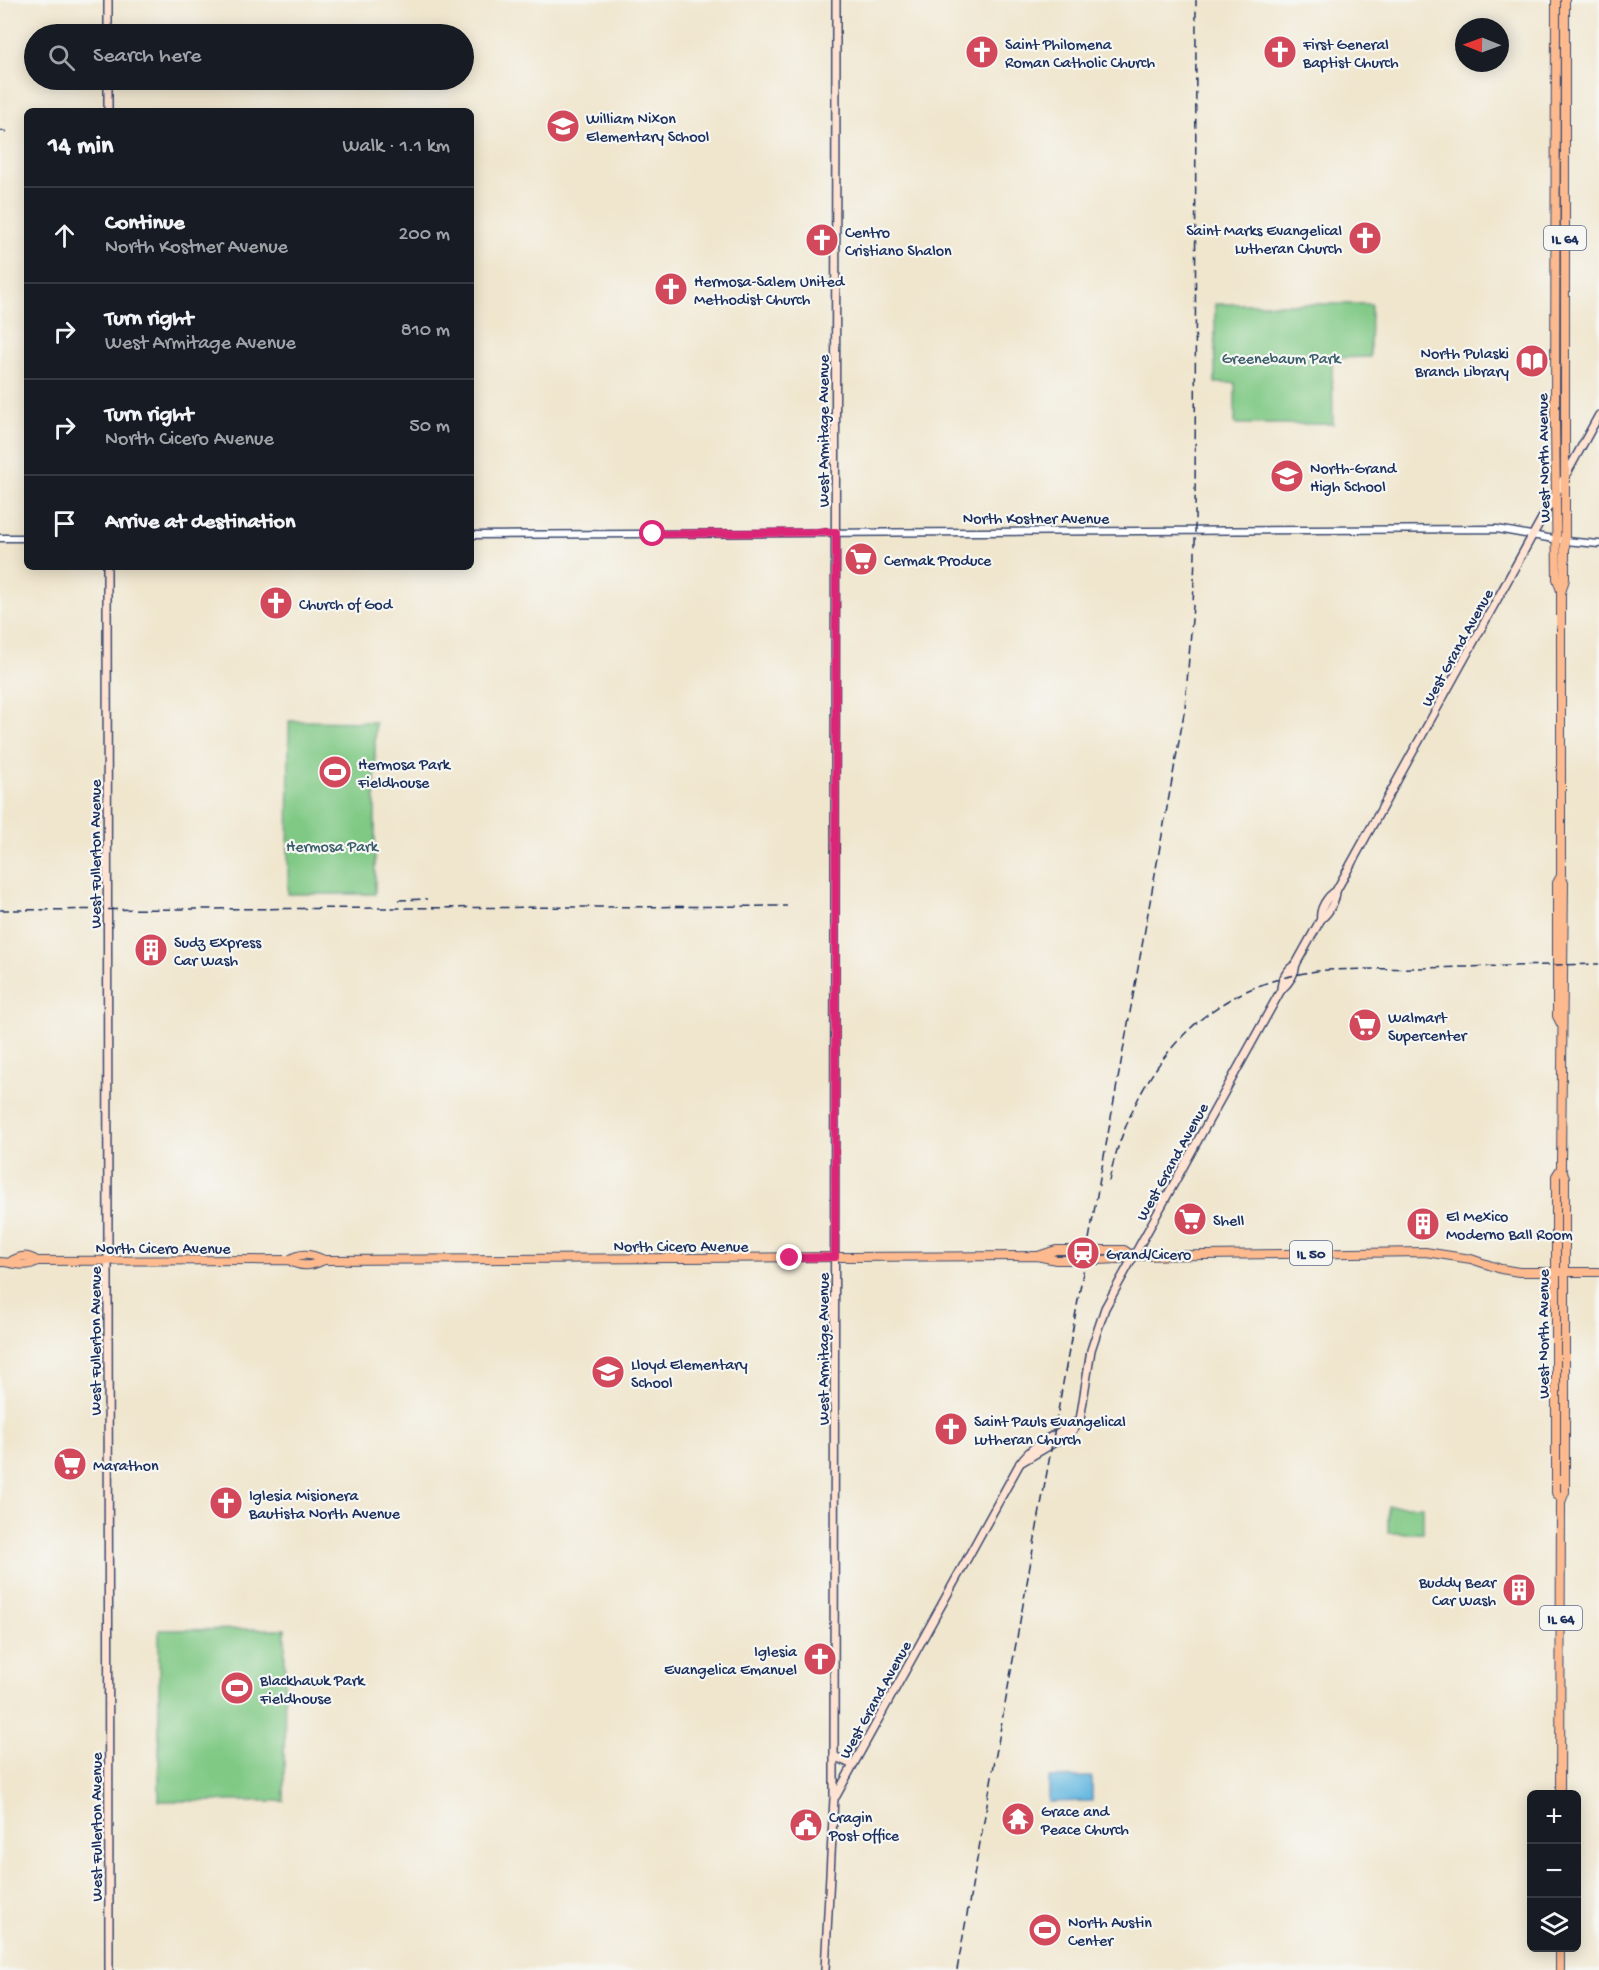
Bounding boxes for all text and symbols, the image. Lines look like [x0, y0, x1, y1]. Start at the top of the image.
north arrow [1455, 18, 1509, 72]
search box [24, 24, 474, 90]
church icon: Saint Philomena Roman Catholic Church [964, 34, 1000, 70]
church icon: First General Baptist Church [1262, 34, 1298, 70]
place label: Saint Philomena Roman Catholic Church [1005, 37, 1155, 74]
place label: First General Baptist Church [1302, 37, 1399, 74]
icon: search [45, 41, 78, 74]
text: Search here [93, 44, 201, 70]
school or university icon: William Nixon Elementary School [545, 108, 581, 144]
place label: William Nixon Elementary School [586, 111, 709, 148]
text: 14 min [48, 132, 113, 163]
text: Walk · 1.1 km [343, 136, 450, 159]
text: Continue [105, 211, 185, 237]
icon: ahead [48, 219, 81, 252]
church icon: Saint Marks Evangelical Lutheran Church [1347, 220, 1383, 256]
church icon: Centro Cristiano Shalon [804, 222, 840, 258]
place label: Saint Marks Evangelical Lutheran Church [1186, 223, 1342, 260]
text: 200 m [399, 224, 450, 247]
place label: Centro Cristiano Shalon [845, 225, 952, 262]
road number: IL 64 [1544, 226, 1586, 250]
text: North Kostner Avenue [105, 237, 288, 260]
church icon: Hermosa-Salem United Methodist Church [653, 271, 689, 307]
place label: Hermosa-Salem United Methodist Church [694, 274, 846, 311]
text: Turn right [105, 307, 193, 333]
icon: right [48, 315, 81, 348]
text: 810 m [401, 320, 450, 343]
text: West Armitage Avenue [105, 333, 296, 356]
library icon: North Pulaski Branch Library [1514, 343, 1550, 379]
place label: North Pulaski Branch Library [1414, 346, 1509, 383]
park label: Greenebaum Park [1222, 351, 1342, 370]
street label: West Armitage Avenue [816, 354, 835, 507]
street label: West North Avenue [1535, 392, 1556, 523]
text: Turn right [105, 403, 193, 429]
icon: right [48, 411, 81, 444]
text: 50 m [409, 416, 450, 439]
text: North Cicero Avenue [105, 429, 274, 452]
school or university icon: North-Grand High School [1269, 458, 1305, 494]
place label: North-Grand High School [1310, 461, 1398, 498]
icon: arrive [48, 507, 81, 540]
text: Arrive at destination [105, 510, 295, 536]
street label: North Kostner Avenue [963, 511, 1110, 530]
route start [639, 520, 665, 546]
supermarket icon: Cermak Produce [843, 541, 879, 577]
place label: Cermak Produce [884, 553, 992, 572]
church icon: Church of God [258, 585, 294, 621]
street label: West Grand Avenue [1419, 586, 1500, 711]
place label: Church of God [299, 597, 394, 616]
sports icon: Hermosa Park Fieldhouse [317, 754, 353, 790]
place label: Hermosa Park Fieldhouse [357, 757, 452, 794]
street label: West Fullerton Avenue [88, 779, 107, 929]
park label: Hermosa Park [286, 839, 380, 858]
building icon: Sudz Express Car Wash [133, 932, 169, 968]
place label: Sudz Express Car Wash [174, 935, 262, 972]
supermarket icon: Walmart Supercenter [1347, 1007, 1383, 1043]
place label: Walmart Supercenter [1388, 1010, 1468, 1047]
street label: West Grand Avenue [1134, 1100, 1215, 1225]
supermarket icon: Shell [1172, 1201, 1208, 1237]
building icon: El Mexico Moderno Ball Room [1405, 1206, 1441, 1242]
place label: El Mexico Moderno Ball Room [1446, 1209, 1573, 1246]
place label: Shell [1213, 1213, 1244, 1232]
station icon: Grand/Cicero [1065, 1235, 1101, 1271]
street label: North Cicero Avenue [613, 1239, 749, 1258]
street label: North Cicero Avenue [95, 1241, 231, 1260]
road number: IL 50 [1290, 1241, 1332, 1265]
route end [776, 1244, 802, 1270]
place label: Grand/Cicero [1106, 1247, 1191, 1266]
street label: West Fullerton Avenue [88, 1266, 107, 1416]
street label: West North Avenue [1536, 1269, 1555, 1399]
street label: West Armitage Avenue [816, 1272, 835, 1425]
school or university icon: Lloyd Elementary School [590, 1354, 626, 1390]
place label: Lloyd Elementary School [631, 1357, 748, 1394]
church icon: Saint Pauls Evangelical Lutheran Church [933, 1411, 969, 1447]
place label: Saint Pauls Evangelical Lutheran Church [974, 1414, 1126, 1451]
supermarket icon: Marathon [52, 1446, 88, 1482]
place label: Marathon [93, 1458, 159, 1477]
church icon: Iglesia Misionera Bautista North Avenue [208, 1485, 244, 1521]
place label: Iglesia Misionera Bautista North Avenue [248, 1488, 401, 1525]
building icon: Buddy Bear Car Wash [1501, 1572, 1537, 1608]
place label: Buddy Bear Car Wash [1418, 1575, 1497, 1612]
road number: IL 64 [1540, 1606, 1582, 1630]
street label: West Grand Avenue [837, 1638, 918, 1763]
church icon: Iglesia Evangelica Emanuel [802, 1641, 838, 1677]
place label: Iglesia Evangelica Emanuel [664, 1644, 798, 1681]
sports icon: Blackhawk Park Fieldhouse [219, 1670, 255, 1706]
place label: Blackhawk Park Fieldhouse [259, 1673, 366, 1710]
street label: West Fullerton Avenue [89, 1752, 108, 1902]
map controls [1527, 1790, 1581, 1952]
button: + [1527, 1790, 1581, 1844]
temple icon: Grace and Peace Church [1000, 1801, 1036, 1837]
place label: Grace and Peace Church [1040, 1804, 1129, 1841]
public building icon: Cragin Post Office [788, 1807, 824, 1843]
place label: Cragin Post Office [828, 1810, 900, 1847]
button: − [1527, 1844, 1581, 1898]
button: layers [1527, 1898, 1581, 1952]
sports icon: North Austin Center [1027, 1912, 1063, 1948]
place label: North Austin Center [1068, 1915, 1152, 1952]

